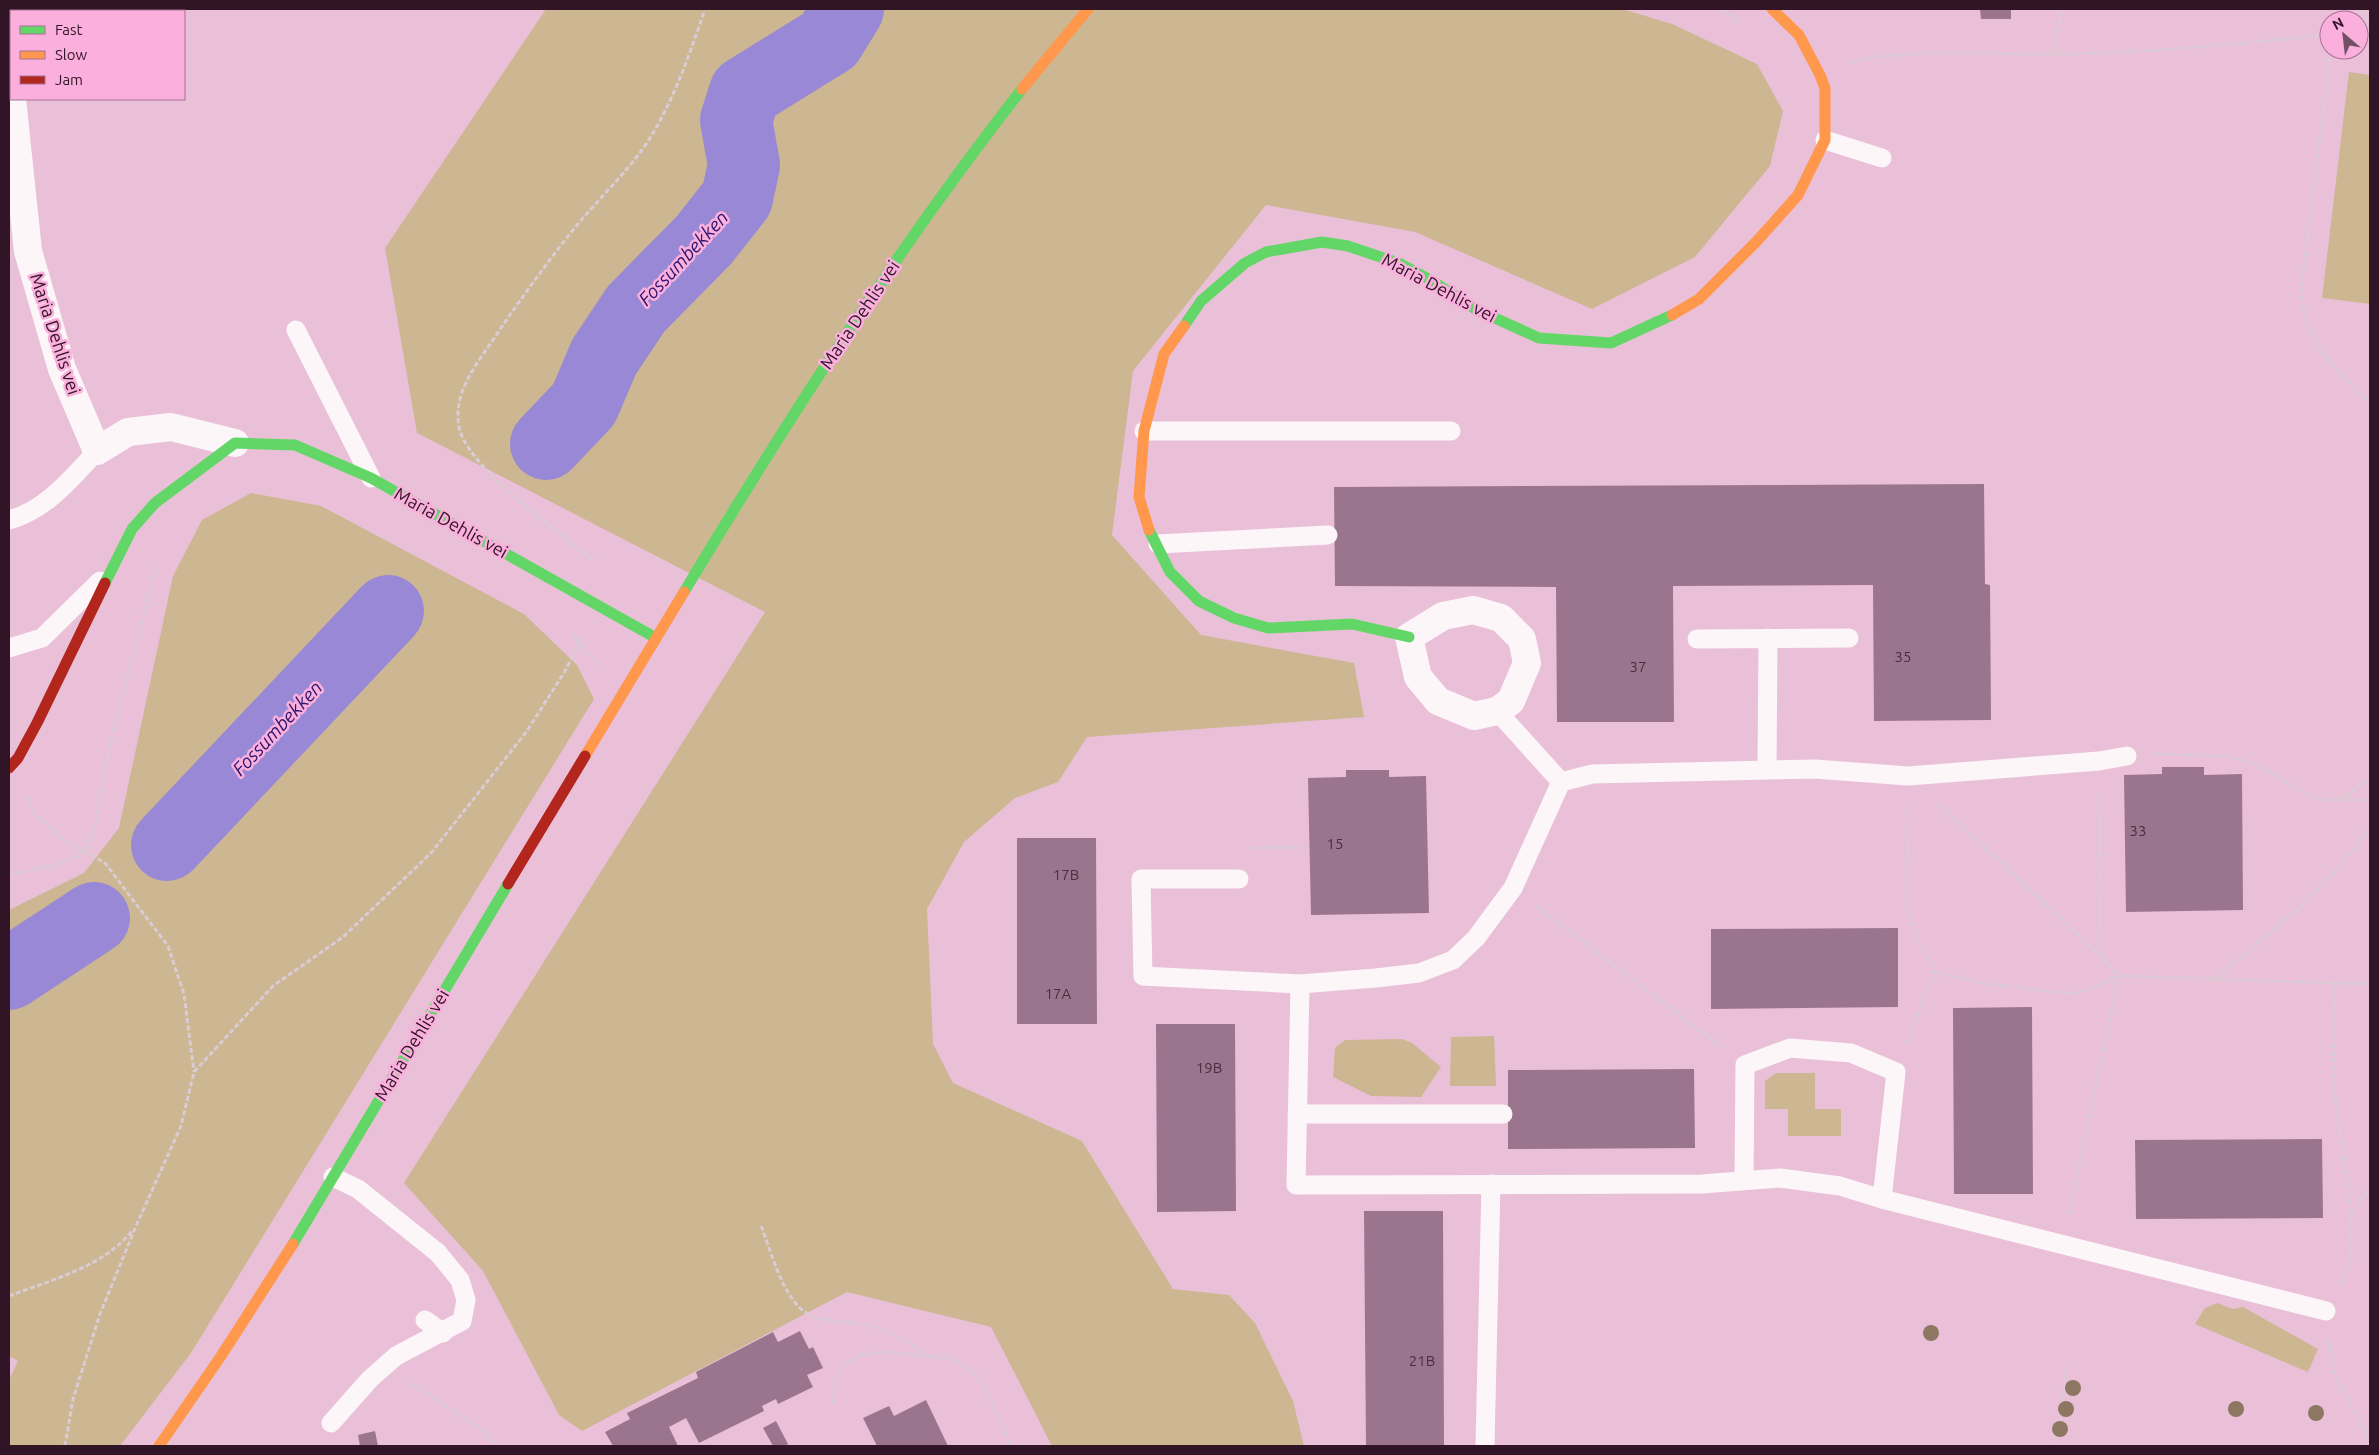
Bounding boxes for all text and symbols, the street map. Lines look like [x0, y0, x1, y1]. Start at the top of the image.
legend [10, 10, 185, 100]
north arrow [2319, 10, 2369, 60]
text: N [2330, 14, 2346, 33]
text: Fast [55, 21, 83, 38]
text: Slow [55, 46, 88, 63]
text: Jam [55, 71, 83, 88]
water label: Fossumbekken [634, 206, 732, 310]
street label: Maria Dehlis vei [1379, 249, 1500, 326]
street label: Maria Dehlis vei [816, 256, 903, 372]
street label: Maria Dehlis vei [27, 270, 85, 397]
street label: Maria Dehlis vei [391, 483, 512, 562]
house number: 35 [1895, 648, 1911, 665]
house number: 37 [1630, 658, 1646, 675]
water label: Fossumbekken [228, 676, 326, 780]
house number: 33 [2130, 822, 2146, 839]
house number: 15 [1327, 835, 1343, 852]
house number: 17B [1053, 866, 1079, 883]
street label: Maria Dehlis vei [370, 985, 452, 1104]
house number: 17A [1045, 985, 1072, 1002]
house number: 19B [1196, 1059, 1222, 1076]
house number: 21B [1409, 1352, 1435, 1369]

